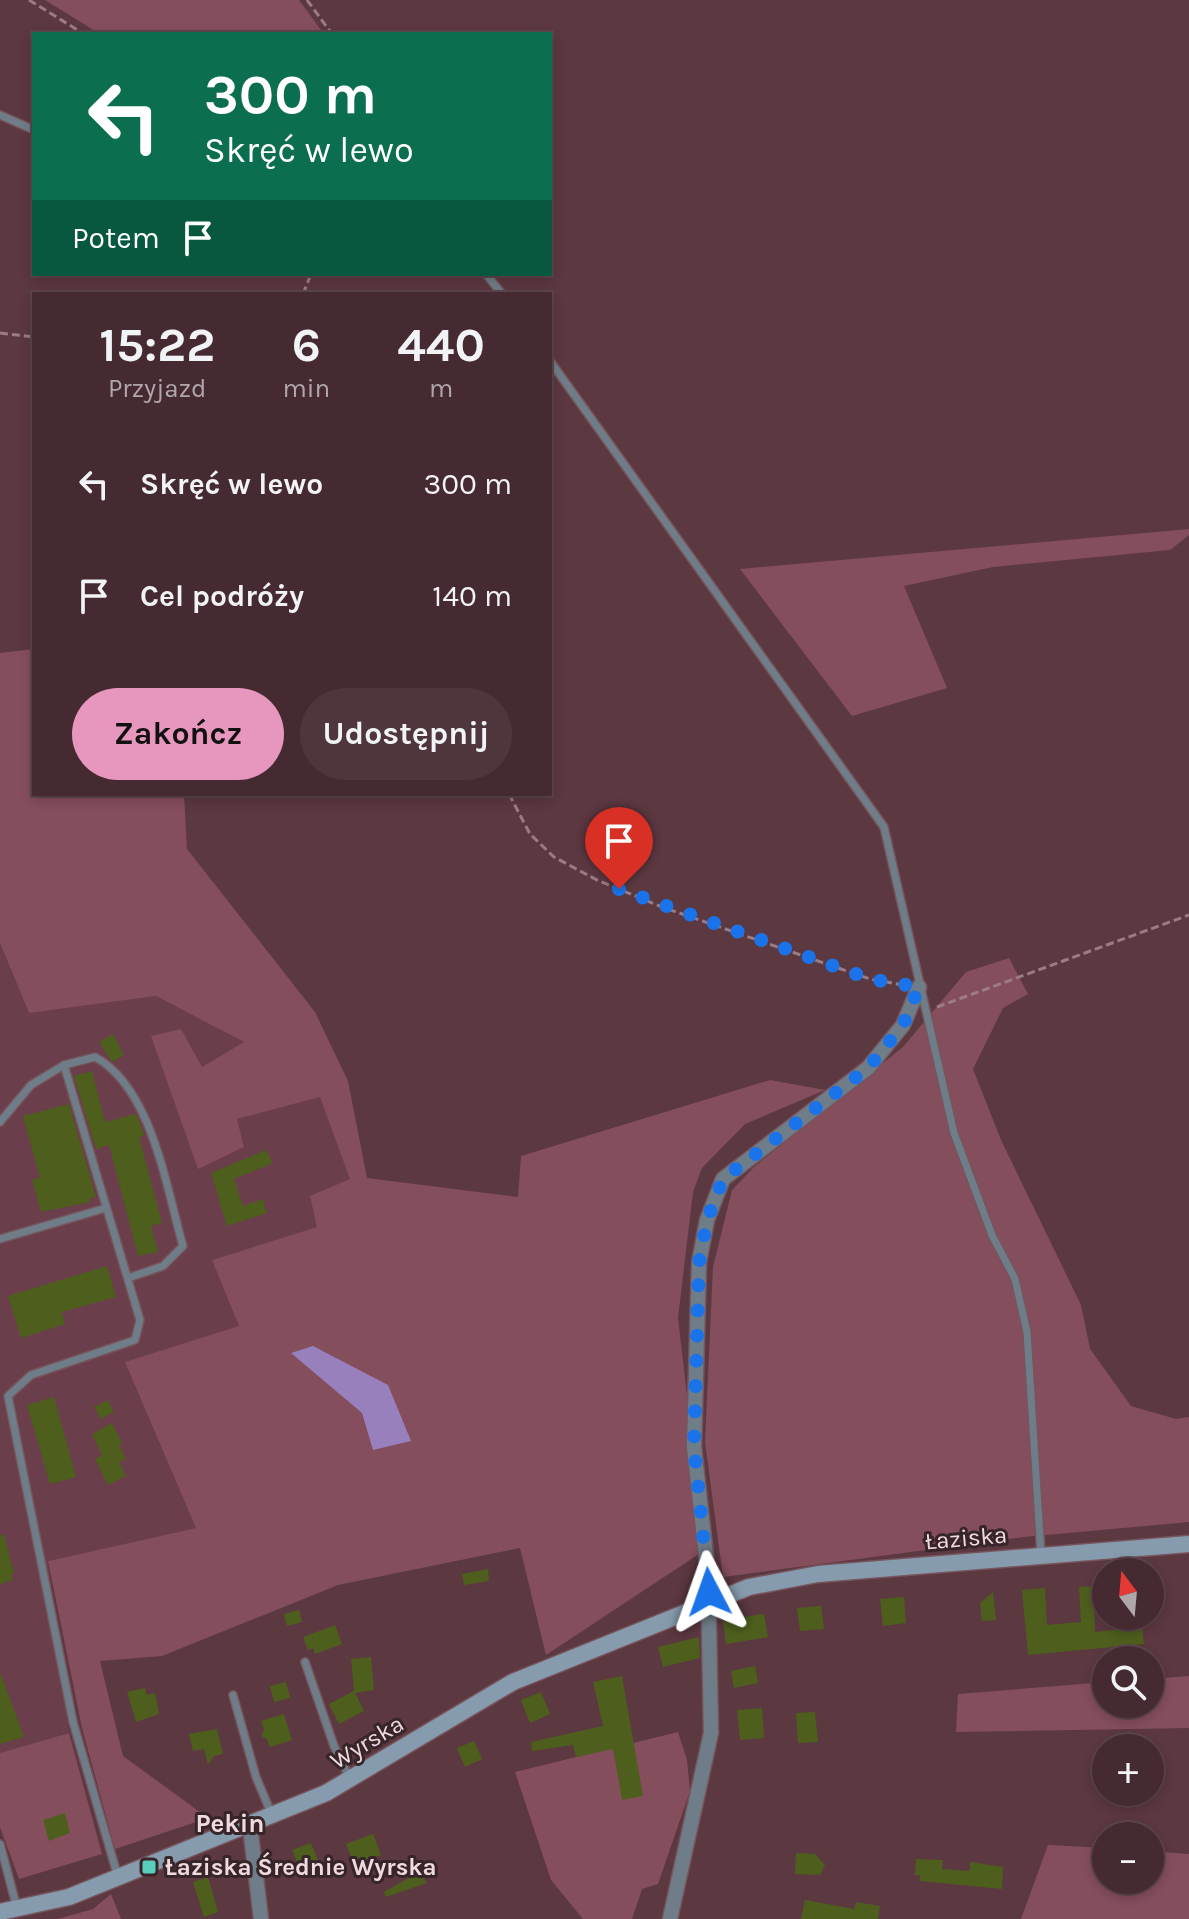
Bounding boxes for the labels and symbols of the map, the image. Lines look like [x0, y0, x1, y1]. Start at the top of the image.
pin [585, 807, 653, 889]
street label: Łaziska [924, 1520, 1008, 1556]
position arrow [667, 1550, 751, 1634]
north arrow [1092, 1558, 1164, 1630]
street label: Wyrska [325, 1709, 409, 1775]
district label: Pekin [196, 1808, 264, 1839]
place label: Łaziska Średnie Wyrska [165, 1852, 437, 1881]
marker: Łaziska Średnie Wyrska [140, 1858, 158, 1876]

